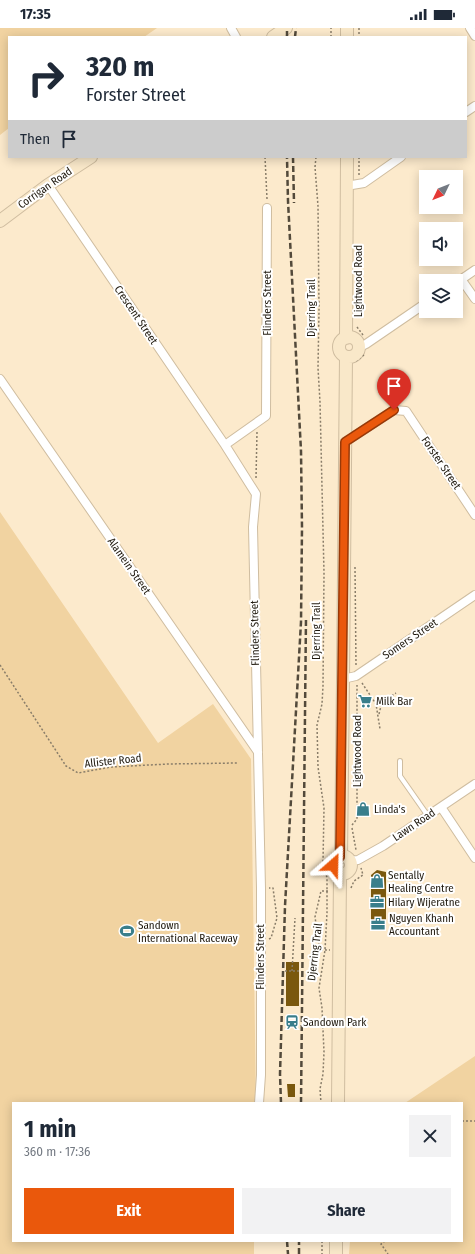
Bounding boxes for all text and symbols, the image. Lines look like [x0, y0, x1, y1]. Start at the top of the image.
text: 17:35 [20, 5, 51, 23]
text: 320 m [86, 50, 154, 83]
icon: right [20, 52, 72, 104]
text: Forster Street [86, 84, 186, 106]
icon: arrive [58, 128, 80, 150]
text: Then [20, 130, 50, 148]
street label: Corrigan Road [15, 165, 75, 211]
north arrow [419, 170, 463, 214]
map controls [419, 170, 463, 318]
button: sound [419, 222, 463, 266]
street label: Lightwood Road [352, 245, 365, 317]
street label: Flinders Street [261, 270, 274, 336]
button: layers [419, 274, 463, 318]
street label: Djerring Trail [305, 279, 318, 337]
street label: Crescent Street [112, 283, 161, 347]
pin [377, 369, 411, 410]
icon: arrive [383, 375, 405, 397]
street label: Forster Street [419, 434, 464, 492]
street label: Alamein Street [105, 535, 154, 597]
street label: Flinders Street [248, 600, 262, 666]
street label: Djerring Trail [310, 602, 323, 660]
street label: Somers Street [380, 616, 440, 662]
supermarket icon: Milk Bar [357, 693, 373, 709]
place label: Milk Bar [376, 695, 413, 708]
street label: Lightwood Road [351, 715, 364, 787]
street label: Allister Road [84, 752, 142, 770]
shop icon: Linda's [355, 801, 371, 817]
place label: Linda's [374, 803, 406, 816]
street label: Lawn Road [390, 806, 438, 844]
position arrow [312, 844, 354, 886]
place label: Sentally Healing Centre [388, 869, 454, 895]
shop icon: Sentally Healing Centre [369, 873, 385, 889]
office icon: Hilary Wijeratne [369, 894, 385, 910]
place label: Hilary Wijeratne [388, 896, 460, 909]
place label: Nguyen Khanh Accountant [389, 912, 454, 938]
office icon: Nguyen Khanh Accountant [370, 916, 386, 932]
place label: Sandown International Raceway [138, 919, 238, 945]
street label: Djerring Trail [305, 922, 325, 982]
sports icon: Sandown International Raceway [119, 923, 135, 939]
street label: Flinders Street [254, 924, 267, 990]
station icon: Sandown Park [284, 1014, 300, 1030]
place label: Sandown Park [303, 1016, 367, 1029]
text: 1 min [24, 1115, 76, 1143]
button: close [409, 1115, 451, 1157]
text: 360 m · 17:36 [24, 1144, 91, 1159]
button: Exit [24, 1188, 234, 1234]
button: Share [242, 1188, 451, 1234]

